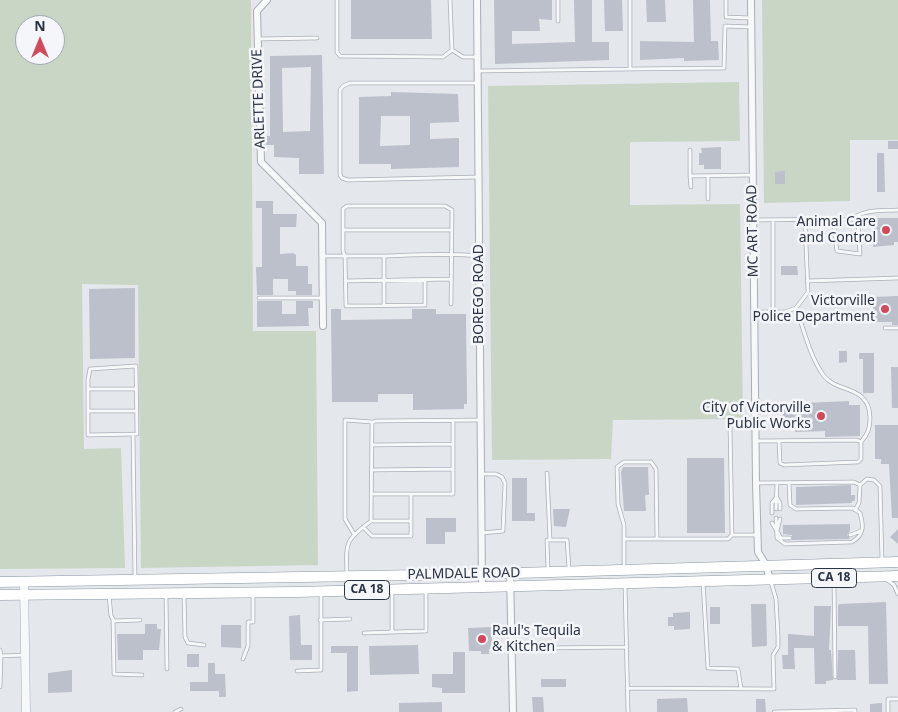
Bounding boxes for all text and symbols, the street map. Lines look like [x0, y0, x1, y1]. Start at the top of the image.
north arrow [15, 15, 65, 65]
text: N [34, 16, 46, 35]
street label: ARLETTE DRIVE [249, 49, 269, 149]
street label: MC ART ROAD [744, 184, 762, 278]
place label: Animal Care and Control [796, 214, 876, 246]
marker: Animal Care and Control [880, 224, 892, 236]
street label: BOREGO ROAD [471, 244, 487, 344]
place label: Victorville Police Department [752, 293, 875, 326]
marker: Victorville Police Department [879, 303, 891, 315]
place label: City of Victorville Public Works [702, 400, 811, 432]
marker: City of Victorville Public Works [815, 410, 827, 422]
street label: PALMDALE ROAD [407, 565, 521, 583]
road number: CA 18 [812, 568, 856, 588]
road number: CA 18 [344, 580, 390, 600]
place label: Raul's Tequila & Kitchen [492, 623, 581, 656]
marker: Raul's Tequila & Kitchen [476, 633, 488, 645]

